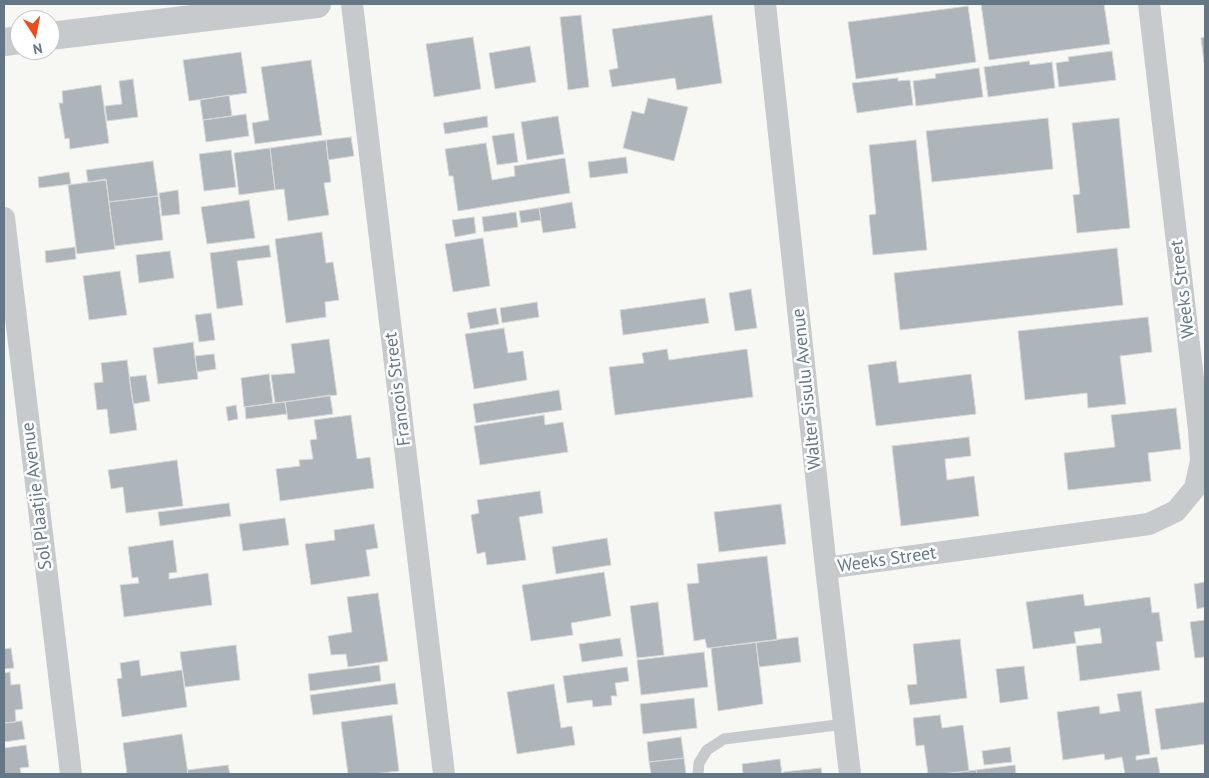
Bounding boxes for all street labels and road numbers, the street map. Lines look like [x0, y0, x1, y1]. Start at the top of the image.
street label: Weeks Street [1166, 238, 1200, 340]
street label: Walter Sisulu Avenue [788, 307, 826, 471]
street label: Francois Street [380, 331, 416, 447]
street label: Sol Plaatjie Avenue [17, 421, 57, 571]
street label: Weeks Street [836, 542, 938, 578]

